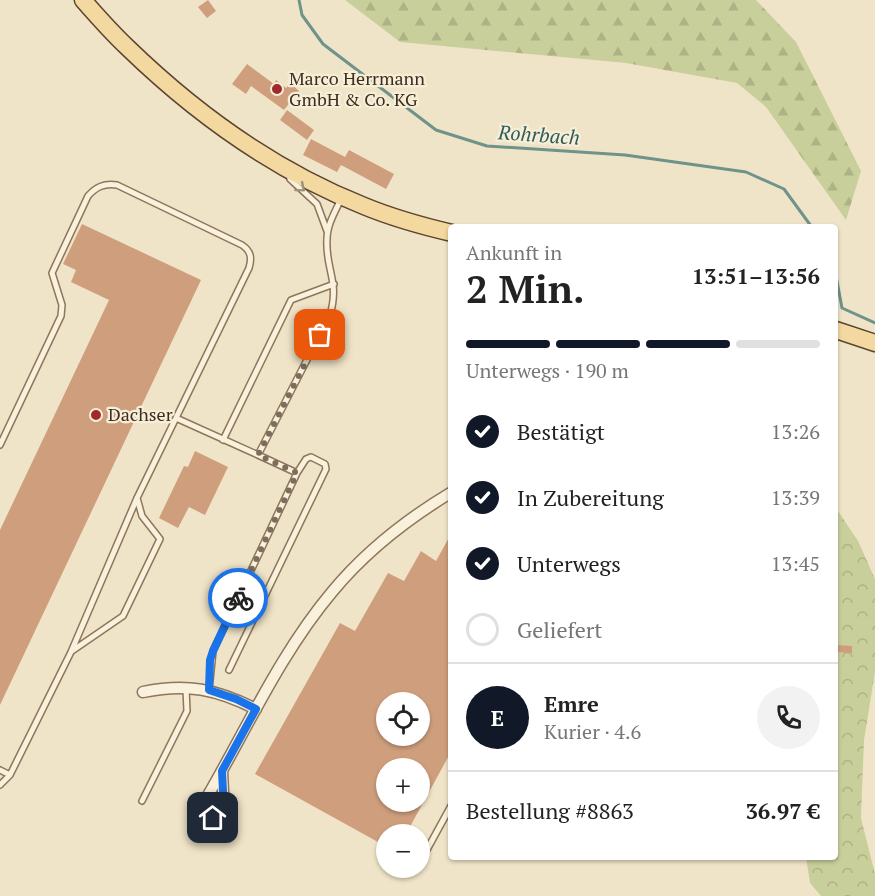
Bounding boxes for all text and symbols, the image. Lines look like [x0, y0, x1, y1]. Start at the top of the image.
place label: Marco Herrmann GmbH & Co. KG [289, 66, 425, 111]
marker: Marco Herrmann GmbH & Co. KG [270, 82, 284, 96]
water label: Rohrbach [496, 118, 581, 151]
one-way arrow [294, 181, 305, 192]
text: Ankunft in [466, 239, 562, 266]
text: 13:51–13:56 [692, 261, 820, 290]
text: 2 Min. [466, 262, 584, 314]
pin [294, 309, 345, 360]
icon: bag [303, 318, 336, 351]
text: Unterwegs · 190 m [466, 357, 629, 384]
place label: Dachser [108, 402, 173, 426]
marker: Dachser [89, 408, 103, 422]
icon: check [466, 415, 499, 448]
text: Bestätigt [517, 417, 605, 446]
text: 13:26 [771, 418, 820, 445]
icon: check [466, 481, 499, 514]
text: In Zubereitung [517, 483, 664, 512]
text: 13:39 [771, 484, 820, 511]
icon: check [466, 547, 499, 580]
text: Unterwegs [517, 549, 621, 578]
text: 13:45 [771, 550, 820, 577]
courier [208, 568, 268, 628]
icon: bike [222, 582, 255, 615]
text: Geliefert [517, 615, 602, 644]
button: phone [757, 686, 820, 749]
text: Emre [544, 689, 599, 718]
map controls [376, 692, 430, 878]
button: locate [376, 692, 430, 746]
text: E [491, 703, 504, 732]
text: Kurier · 4.6 [544, 718, 641, 745]
button: + [376, 758, 430, 812]
pin [187, 792, 238, 843]
text: Bestellung #8863 [466, 796, 634, 825]
text: 36.97 € [745, 796, 820, 825]
icon: home [196, 801, 229, 834]
button: − [376, 824, 430, 878]

